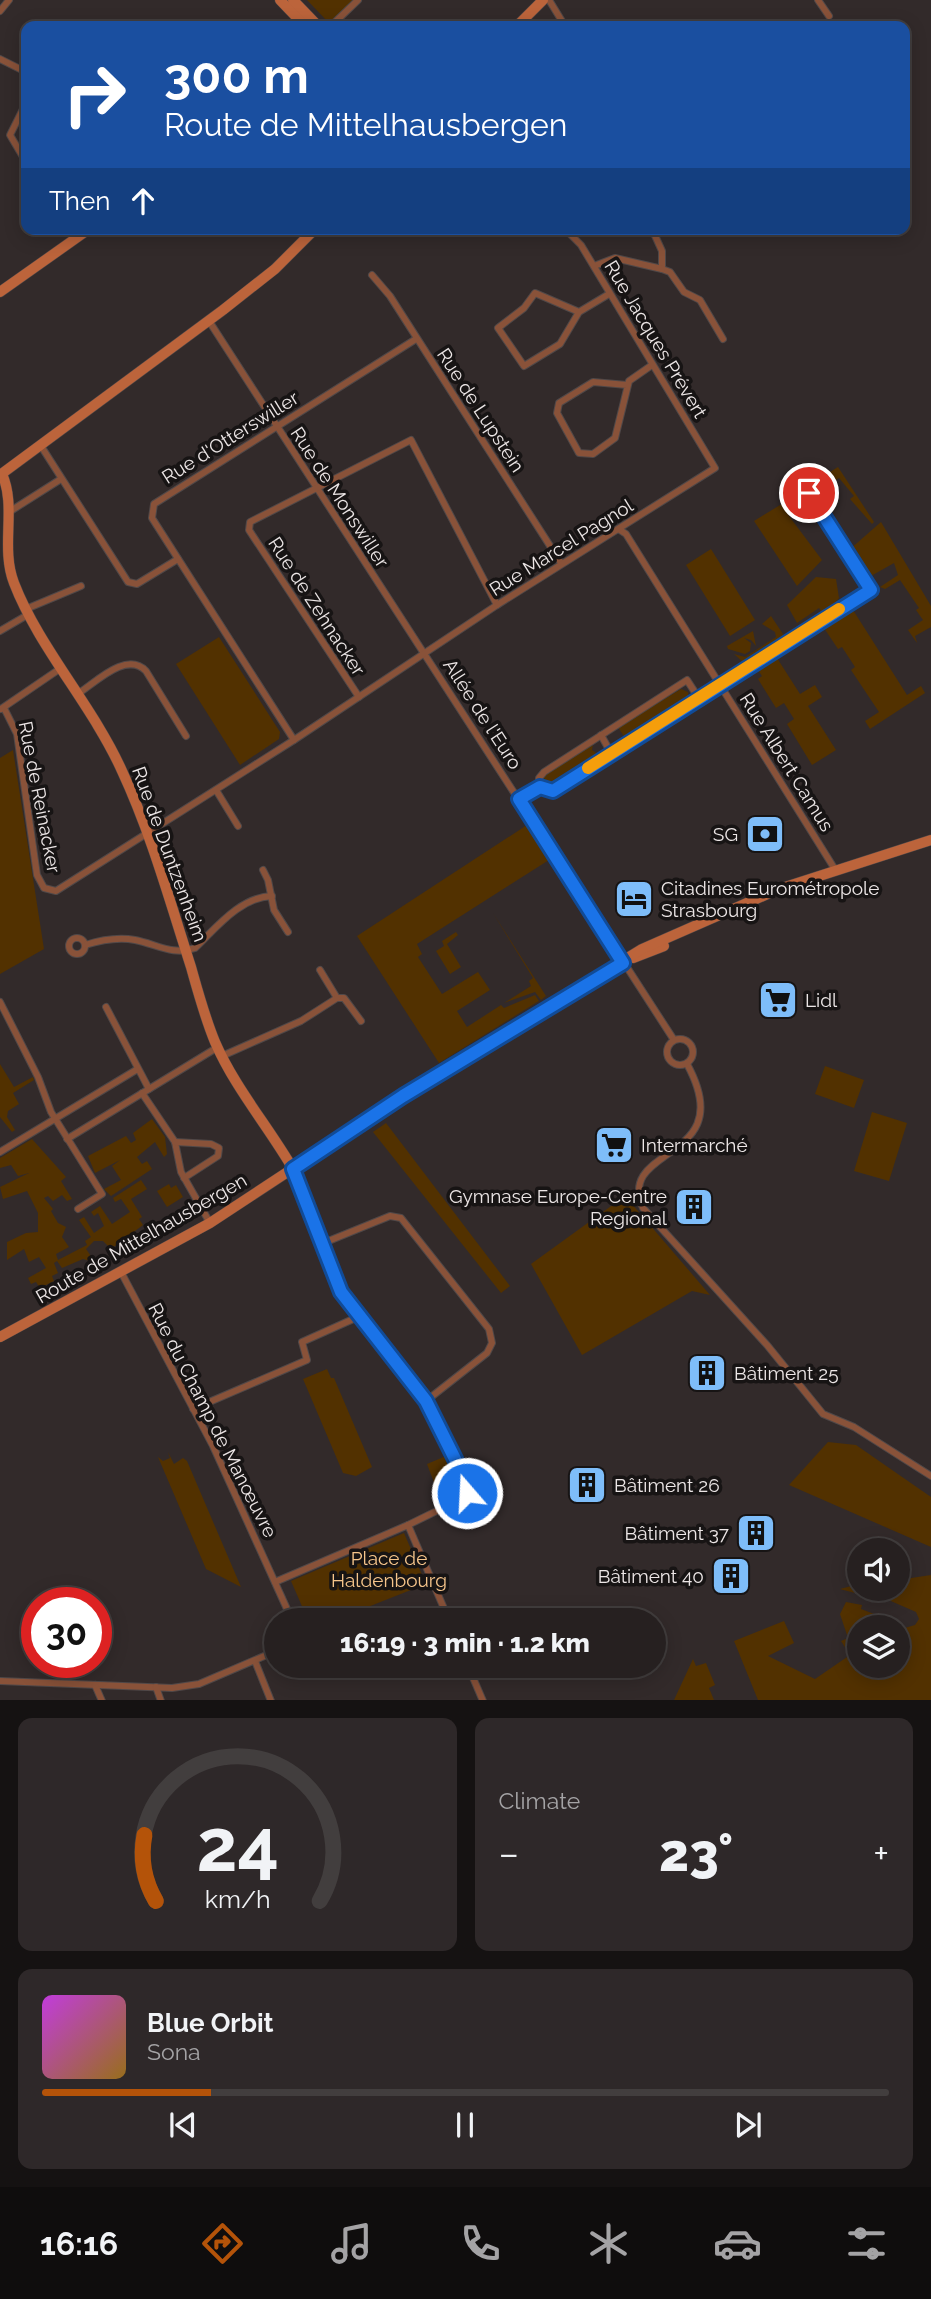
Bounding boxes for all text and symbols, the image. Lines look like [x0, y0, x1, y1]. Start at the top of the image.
text: 300 m [164, 47, 309, 104]
icon: right [49, 49, 140, 140]
text: Route de Mittelhausbergen [164, 106, 567, 143]
icon: ahead [124, 182, 162, 220]
text: Then [49, 186, 110, 216]
street label: Rue Jacques Prévert [600, 256, 712, 422]
street label: Rue de Lupstein [433, 344, 529, 476]
street label: Rue d'Otterswiller [158, 386, 302, 488]
street label: Rue de Monswiller [286, 423, 394, 572]
pin [779, 463, 839, 523]
icon: arrive [790, 474, 828, 512]
street label: Rue Marcel Pagnol [485, 493, 638, 600]
street label: Rue de Zehnacker [264, 533, 370, 680]
street label: Allée de l'Euro [439, 655, 527, 773]
street label: Rue Albert Camus [736, 689, 838, 835]
street label: Rue de Reinacker [15, 719, 66, 875]
street label: Rue de Duntzenheim [128, 763, 212, 945]
bank icon: SG [744, 813, 786, 855]
place label: SG [713, 823, 738, 845]
place label: Citadines Eurométropole Strasbourg [661, 877, 879, 921]
hotel icon: Citadines Eurométropole Strasbourg [613, 878, 655, 920]
supermarket icon: Lidl [757, 979, 799, 1021]
place label: Lidl [805, 989, 838, 1011]
supermarket icon: Intermarché [593, 1124, 635, 1166]
place label: Intermarché [641, 1134, 748, 1156]
street label: Route de Mittelhausbergen [32, 1169, 250, 1307]
place label: Gymnase Europe-Centre Regional [449, 1185, 668, 1229]
building icon: Gymnase Europe-Centre Regional [673, 1186, 715, 1228]
street label: Rue du Champ de Manœuvre [144, 1299, 282, 1541]
building icon: Bâtiment 25 [686, 1352, 728, 1394]
place label: Bâtiment 25 [734, 1362, 839, 1384]
position arrow [430, 1456, 504, 1530]
building icon: Bâtiment 26 [566, 1464, 608, 1506]
place label: Bâtiment 26 [614, 1474, 720, 1496]
building icon: Bâtiment 37 [735, 1512, 777, 1554]
place label: Bâtiment 37 [625, 1522, 729, 1544]
map controls [847, 1538, 910, 1678]
button: sound [847, 1538, 910, 1601]
park label: Place de Haldenbourg [331, 1547, 447, 1591]
building icon: Bâtiment 40 [710, 1555, 752, 1597]
place label: Bâtiment 40 [598, 1565, 704, 1587]
speed limit sign: 30 [21, 1587, 112, 1678]
button: layers [847, 1615, 910, 1678]
text: 16:19 · 3 min · 1.2 km [340, 1628, 590, 1658]
text: Climate [499, 1787, 580, 1814]
text: 24 [196, 1803, 279, 1888]
text: 23° [659, 1822, 733, 1883]
text: − [499, 1831, 519, 1876]
text: + [873, 1831, 889, 1876]
text: km/h [204, 1883, 270, 1913]
text: Blue Orbit [147, 2008, 274, 2038]
text: Sona [147, 2038, 201, 2065]
icon: previous [164, 2106, 202, 2144]
icon: pause [446, 2106, 484, 2144]
icon: next [729, 2106, 767, 2144]
icon: directions [198, 2219, 247, 2268]
icon: music [327, 2219, 376, 2268]
icon: phone [456, 2219, 505, 2268]
icon: climate [584, 2219, 633, 2268]
icon: car [713, 2219, 762, 2268]
icon: filters [842, 2219, 891, 2268]
text: 16:16 [40, 2225, 118, 2262]

